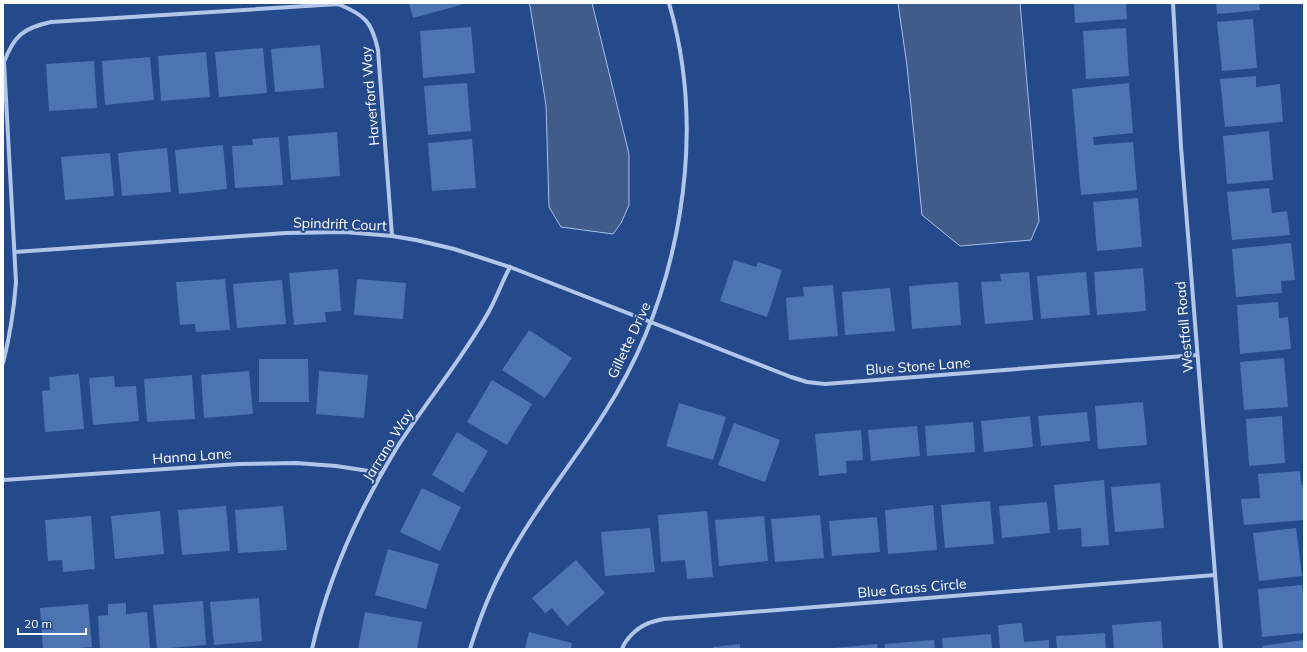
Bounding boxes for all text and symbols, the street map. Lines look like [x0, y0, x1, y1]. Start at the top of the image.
street label: Haverford Way [357, 45, 383, 146]
street label: Spindrift Court [293, 213, 387, 235]
street label: Westfall Road [1171, 280, 1197, 374]
street label: Gillette Drive [603, 299, 655, 381]
street label: Blue Stone Lane [865, 353, 971, 379]
street label: Jarrano Way [359, 405, 418, 484]
street label: Hanna Lane [152, 444, 232, 468]
street label: Blue Grass Circle [857, 574, 967, 602]
scale bar [18, 610, 86, 636]
text: 20 m [24, 616, 52, 631]

